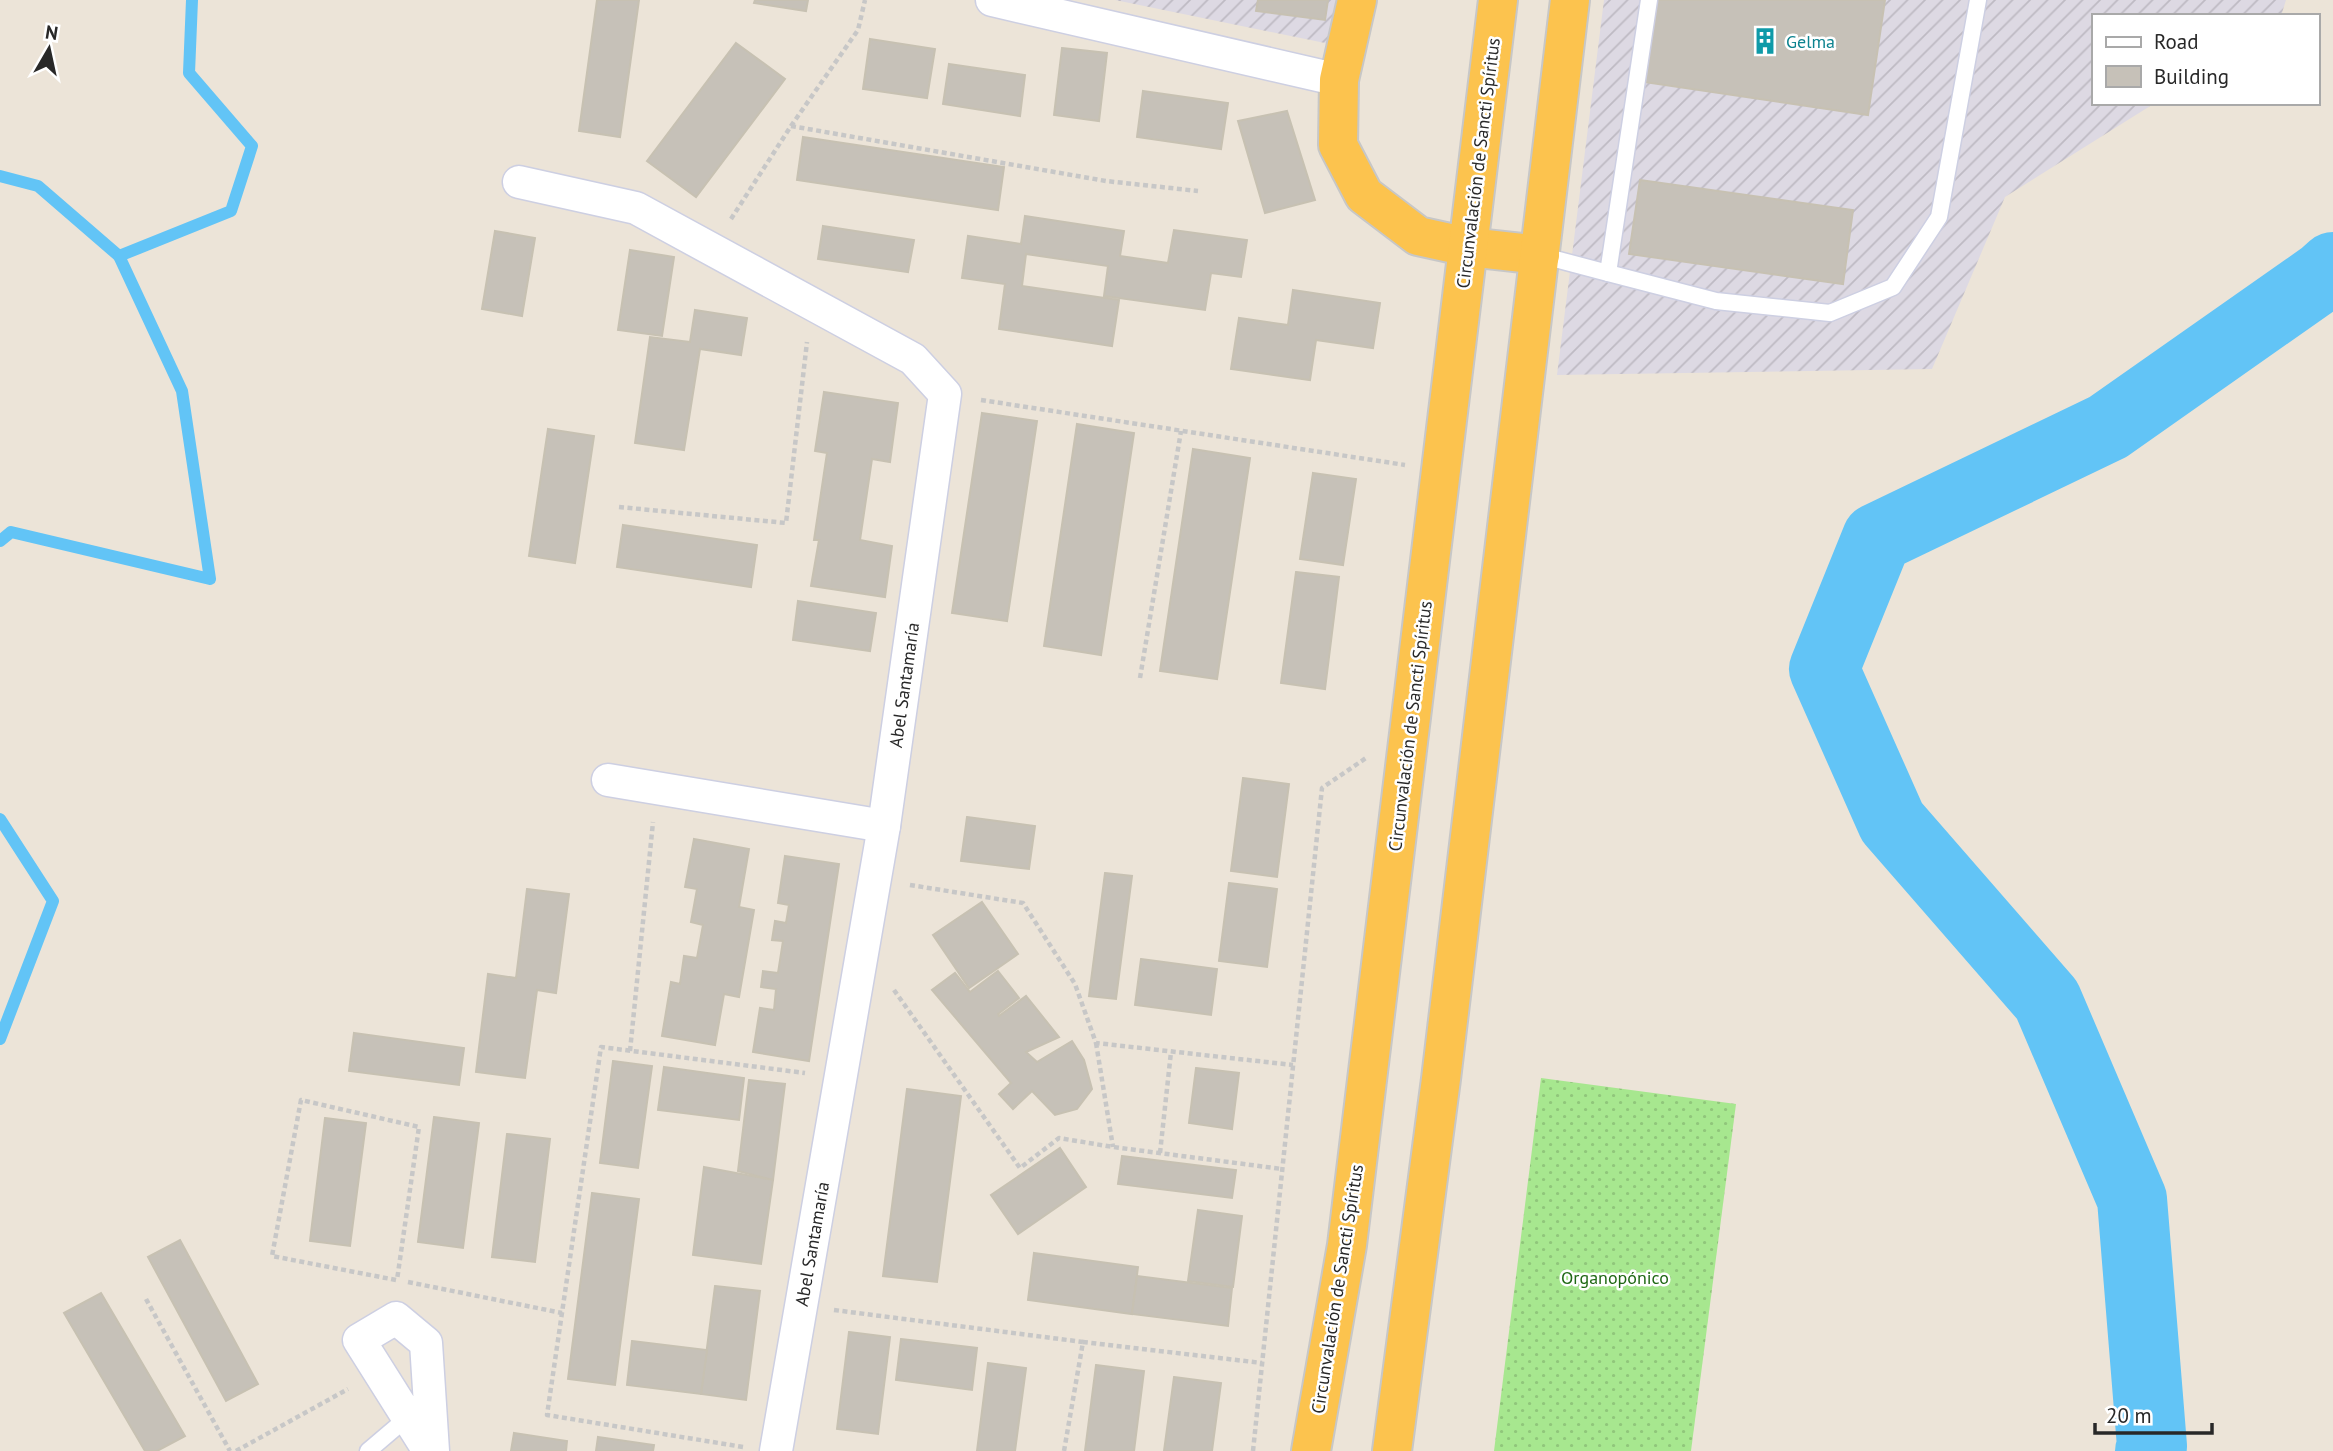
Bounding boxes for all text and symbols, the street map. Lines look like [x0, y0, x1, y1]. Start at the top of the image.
north arrow [14, 14, 84, 84]
legend [2092, 14, 2319, 105]
text: N [44, 19, 60, 45]
building icon: Gelma [1750, 26, 1780, 56]
text: Road [2154, 28, 2198, 55]
place label: Gelma [1786, 30, 1835, 53]
street label: Circunvalación de Sancti Spíritus [1451, 36, 1505, 290]
text: Building [2154, 63, 2229, 90]
street label: Circunvalación de Sancti Spíritus [1383, 599, 1437, 853]
street label: Abel Santamaría [884, 621, 924, 749]
street label: Circunvalación de Sancti Spíritus [1306, 1163, 1368, 1415]
street label: Abel Santamaría [790, 1180, 834, 1308]
park label: Organopónico [1561, 1266, 1669, 1289]
scale bar [2095, 1392, 2212, 1436]
text: 20 m [2106, 1402, 2152, 1429]

